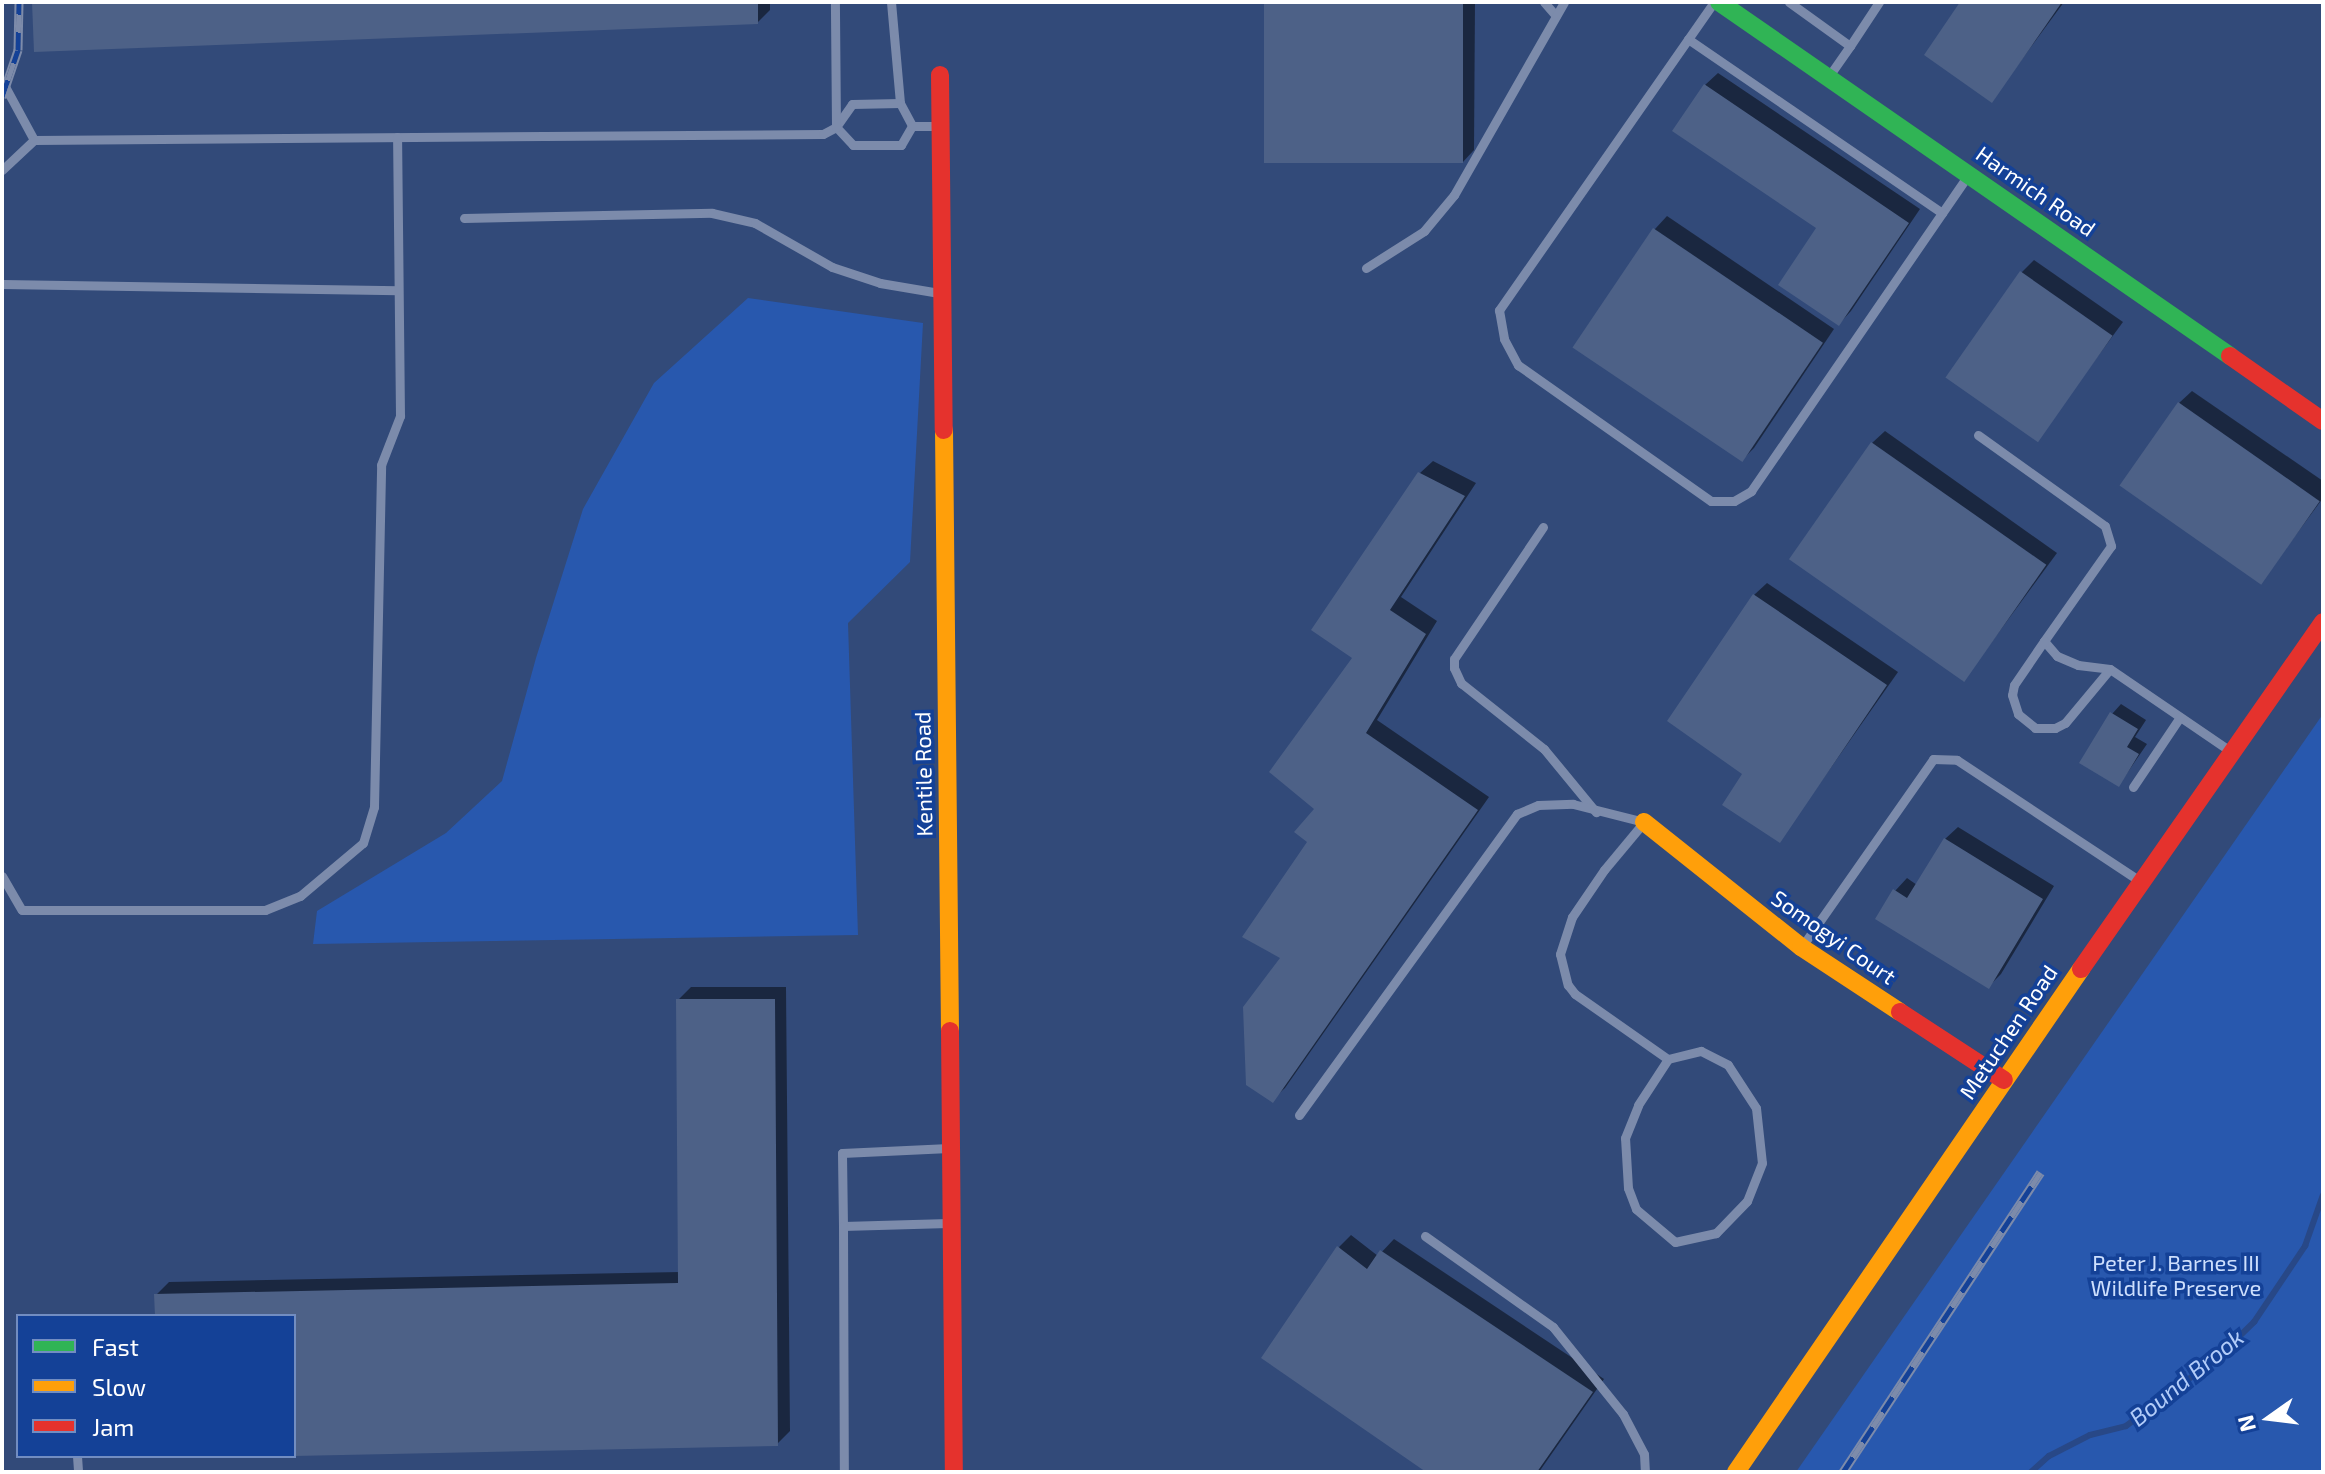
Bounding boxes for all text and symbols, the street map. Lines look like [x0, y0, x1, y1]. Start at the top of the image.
street label: Harmich Road [1971, 140, 2101, 242]
street label: Kentile Road [909, 711, 937, 837]
street label: Somogyi Court [1767, 884, 1901, 990]
street label: Metuchen Road [1954, 960, 2062, 1104]
park label: Peter J. Barnes III Wildlife Preserve [2091, 1249, 2261, 1300]
legend [16, 1314, 296, 1458]
water label: Bound Brook [2123, 1322, 2249, 1432]
text: Fast [92, 1332, 139, 1361]
text: Slow [92, 1372, 146, 1401]
north arrow [2229, 1378, 2309, 1458]
text: Jam [92, 1412, 134, 1441]
text: N [2231, 1413, 2260, 1435]

